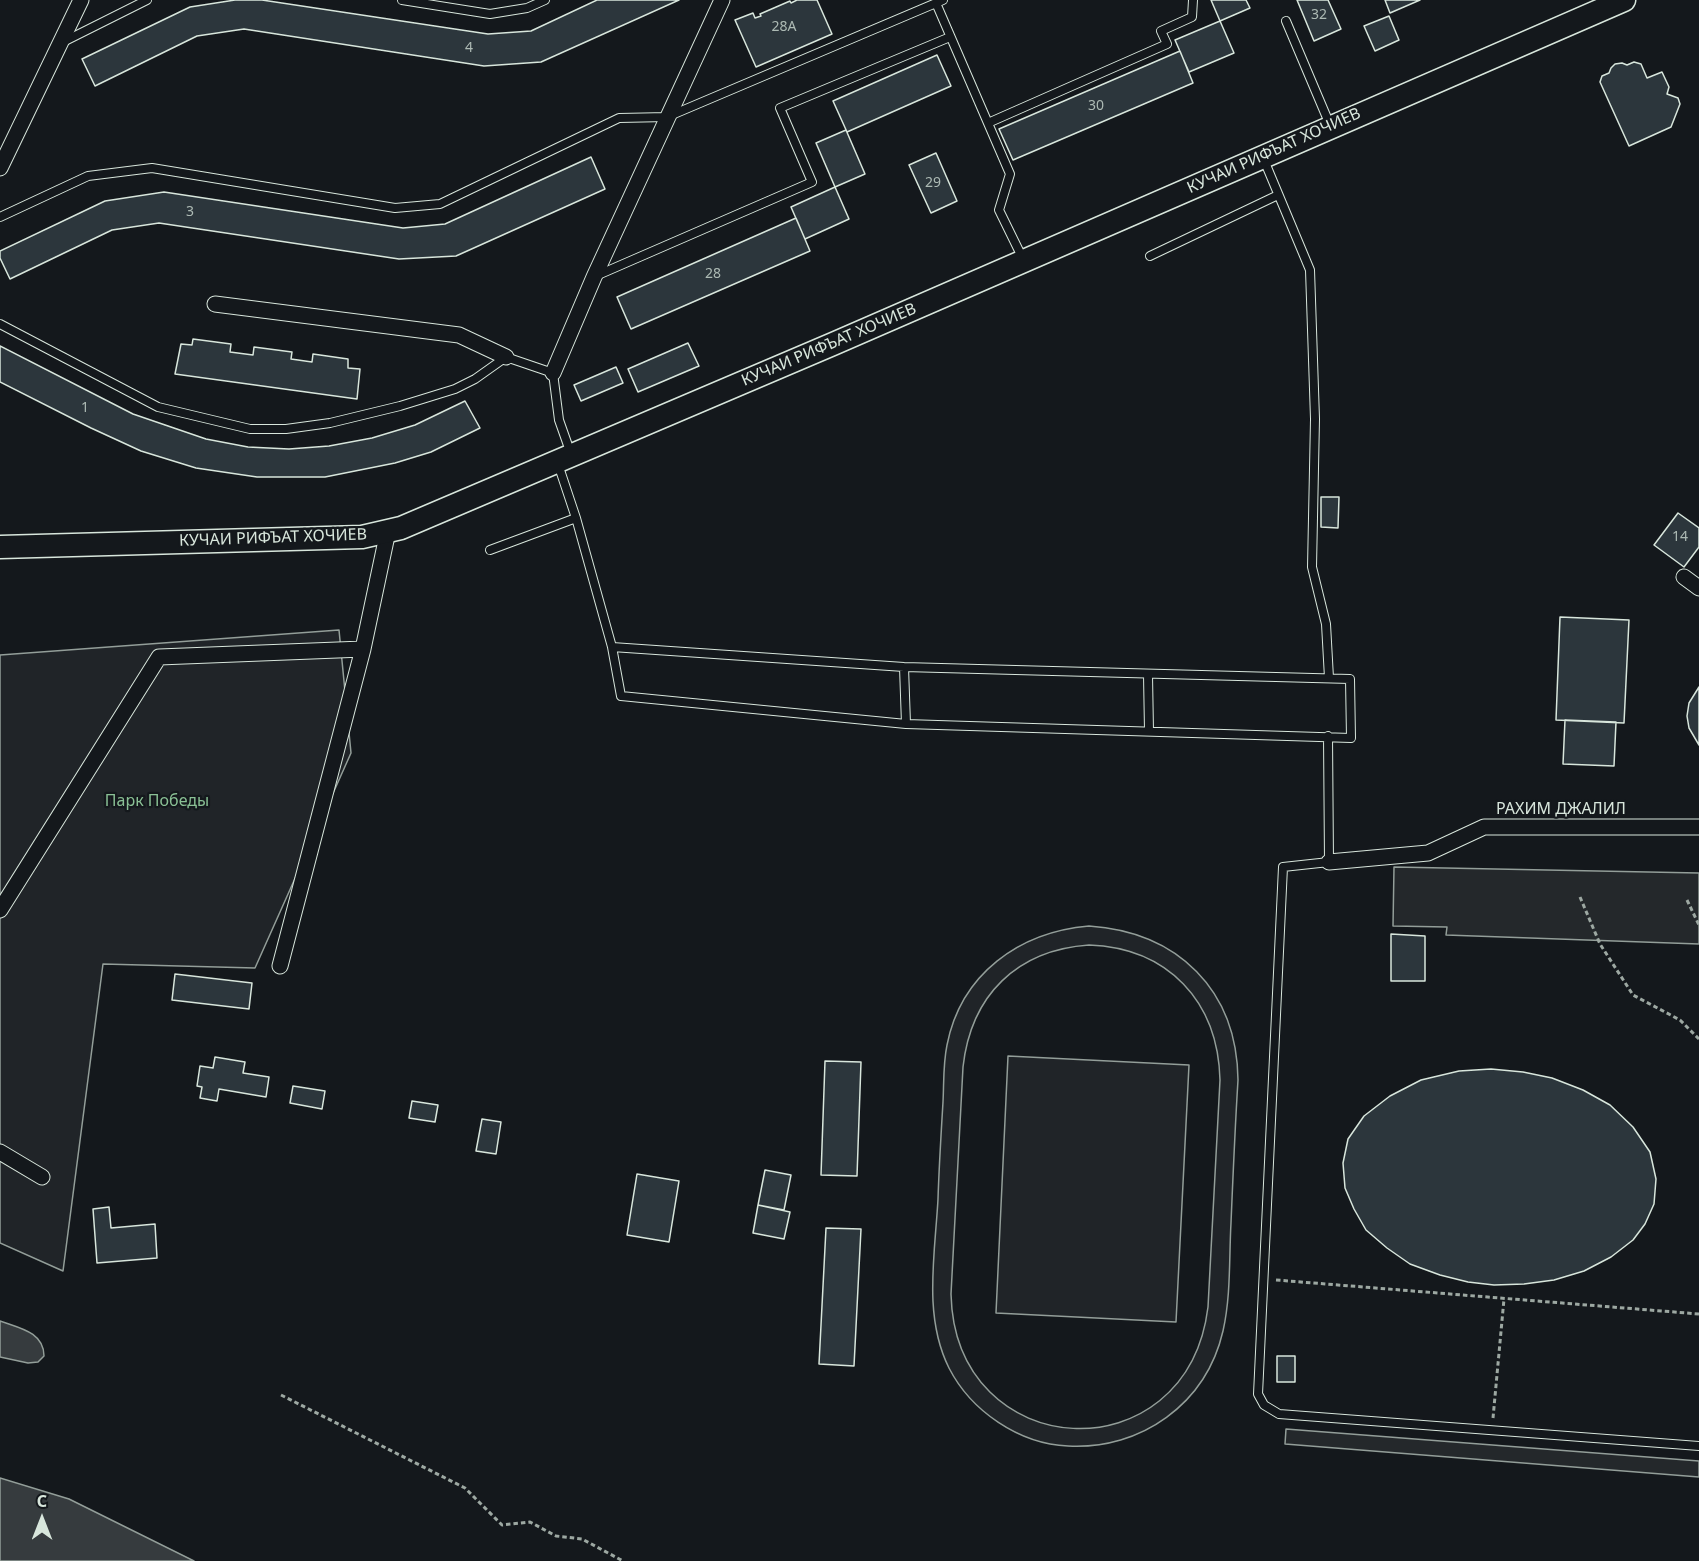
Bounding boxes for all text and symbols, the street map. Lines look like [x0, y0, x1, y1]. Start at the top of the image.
house number: 32 [1311, 7, 1327, 23]
house number: 28А [772, 19, 796, 35]
house number: 4 [465, 40, 473, 56]
house number: 30 [1088, 98, 1104, 114]
street label: КУЧАИ РИФЪАТ ХОЧИЕВ [1184, 104, 1364, 198]
house number: 29 [925, 175, 941, 191]
house number: 3 [186, 204, 194, 220]
house number: 28 [705, 266, 721, 282]
street label: КУЧАИ РИФЪАТ ХОЧИЕВ [739, 299, 919, 391]
house number: 1 [81, 400, 89, 416]
street label: КУЧАИ РИФЪАТ ХОЧИЕВ [179, 525, 367, 551]
house number: 14 [1672, 529, 1688, 545]
park label: Парк Победы [105, 791, 209, 811]
street label: РАХИМ ДЖАЛИЛ [1496, 799, 1626, 819]
north arrow [12, 1489, 72, 1549]
text: С [37, 1490, 47, 1512]

